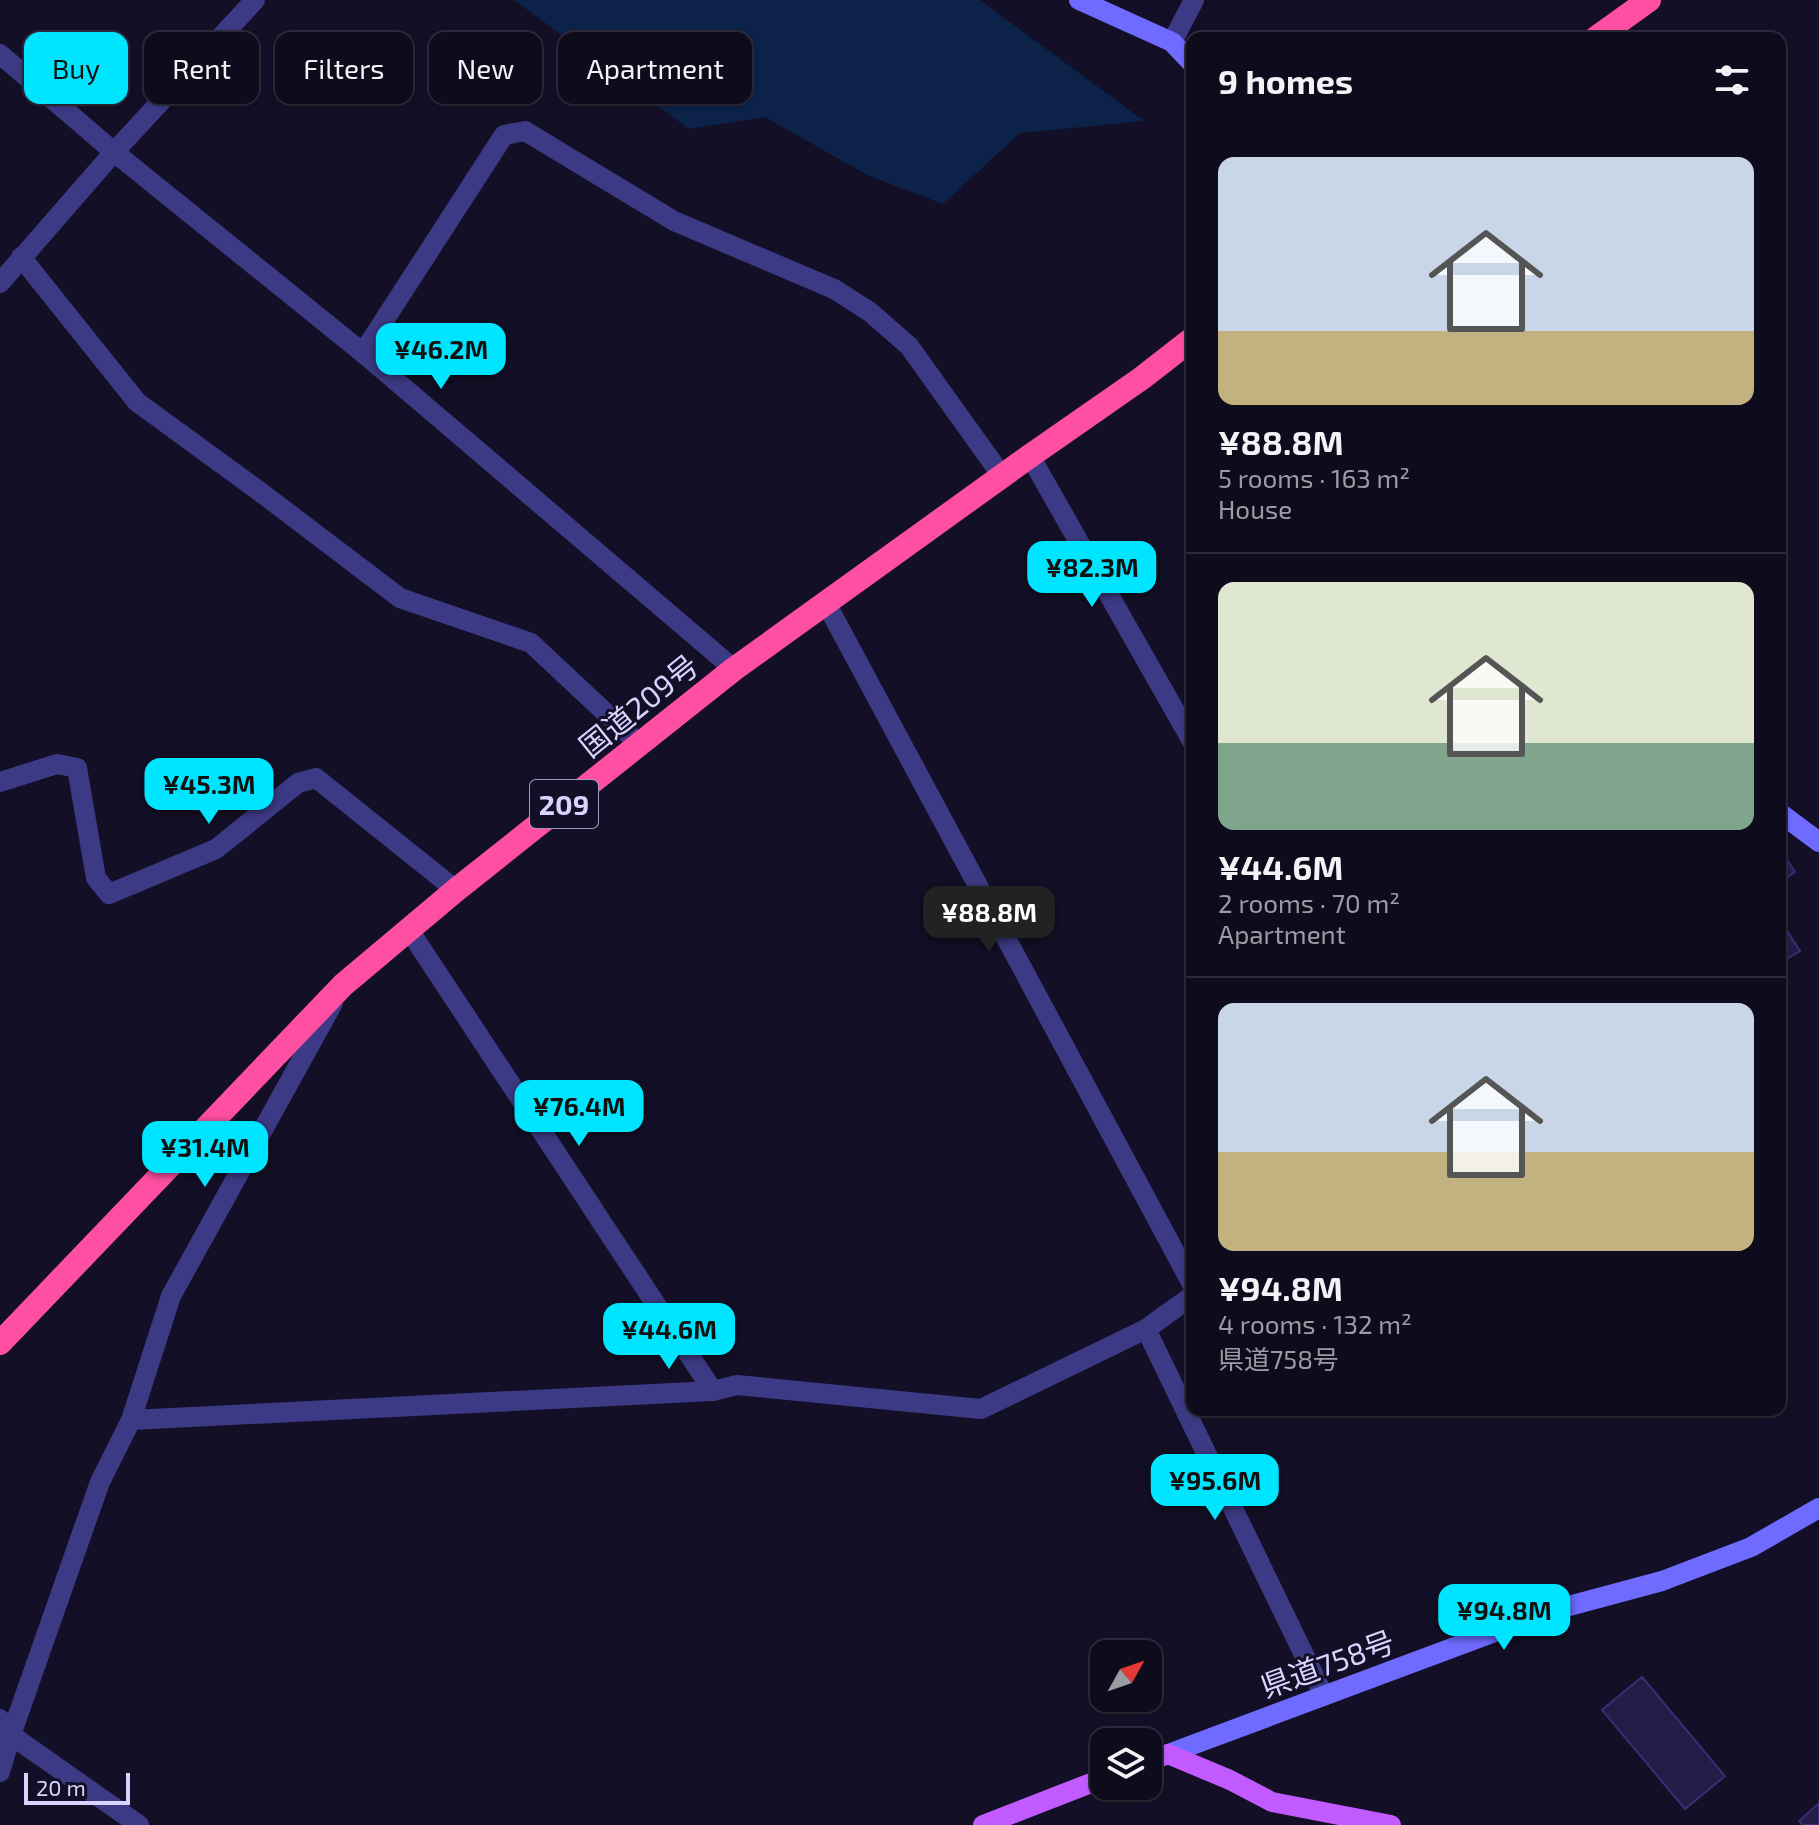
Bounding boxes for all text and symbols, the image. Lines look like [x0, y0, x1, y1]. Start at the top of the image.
chip: Buy [24, 32, 128, 104]
chip: Rent [144, 32, 259, 104]
chip: Filters [275, 32, 413, 104]
chip: New [429, 32, 542, 104]
chip: Apartment [558, 32, 752, 104]
icon: filters [1710, 58, 1754, 102]
text: 9 homes [1218, 60, 1353, 101]
icon: home [1414, 209, 1558, 353]
pin: ¥46.2M [376, 323, 506, 391]
text: ¥46.2M [394, 333, 488, 364]
text: ¥88.8M [1218, 421, 1344, 462]
text: 5 rooms · 163 m² [1218, 462, 1410, 493]
text: House [1218, 493, 1292, 524]
pin: ¥82.3M [1027, 541, 1157, 609]
text: ¥82.3M [1045, 551, 1139, 582]
icon: home [1414, 634, 1558, 778]
street label: 国道209号 [571, 646, 705, 764]
pin: ¥45.3M [144, 758, 274, 826]
text: ¥45.3M [162, 768, 256, 799]
road number: 209 [530, 780, 598, 828]
text: ¥44.6M [1218, 846, 1343, 887]
pin: ¥88.8M [924, 886, 1054, 954]
text: 2 rooms · 70 m² [1218, 887, 1400, 918]
text: ¥88.8M [941, 896, 1037, 927]
text: Apartment [1218, 918, 1346, 949]
icon: home [1414, 1055, 1558, 1199]
pin: ¥76.4M [514, 1080, 644, 1148]
text: ¥76.4M [533, 1090, 625, 1121]
pin: ¥31.4M [140, 1121, 270, 1189]
text: ¥31.4M [160, 1131, 250, 1162]
text: ¥94.8M [1218, 1267, 1343, 1308]
pin: ¥44.6M [604, 1303, 734, 1371]
text: 4 rooms · 132 m² [1218, 1308, 1412, 1339]
text: ¥44.6M [621, 1313, 717, 1344]
text: 県道758号 [1218, 1343, 1339, 1374]
pin: ¥95.6M [1150, 1454, 1280, 1522]
text: ¥95.6M [1169, 1464, 1261, 1495]
pin: ¥94.8M [1439, 1584, 1569, 1652]
text: ¥94.8M [1456, 1594, 1552, 1625]
street label: 県道758号 [1255, 1622, 1399, 1704]
north arrow [1090, 1640, 1162, 1712]
map controls [1090, 1640, 1162, 1800]
button: layers [1090, 1728, 1162, 1800]
scale bar [24, 1769, 130, 1805]
text: 20 m [36, 1774, 86, 1800]

